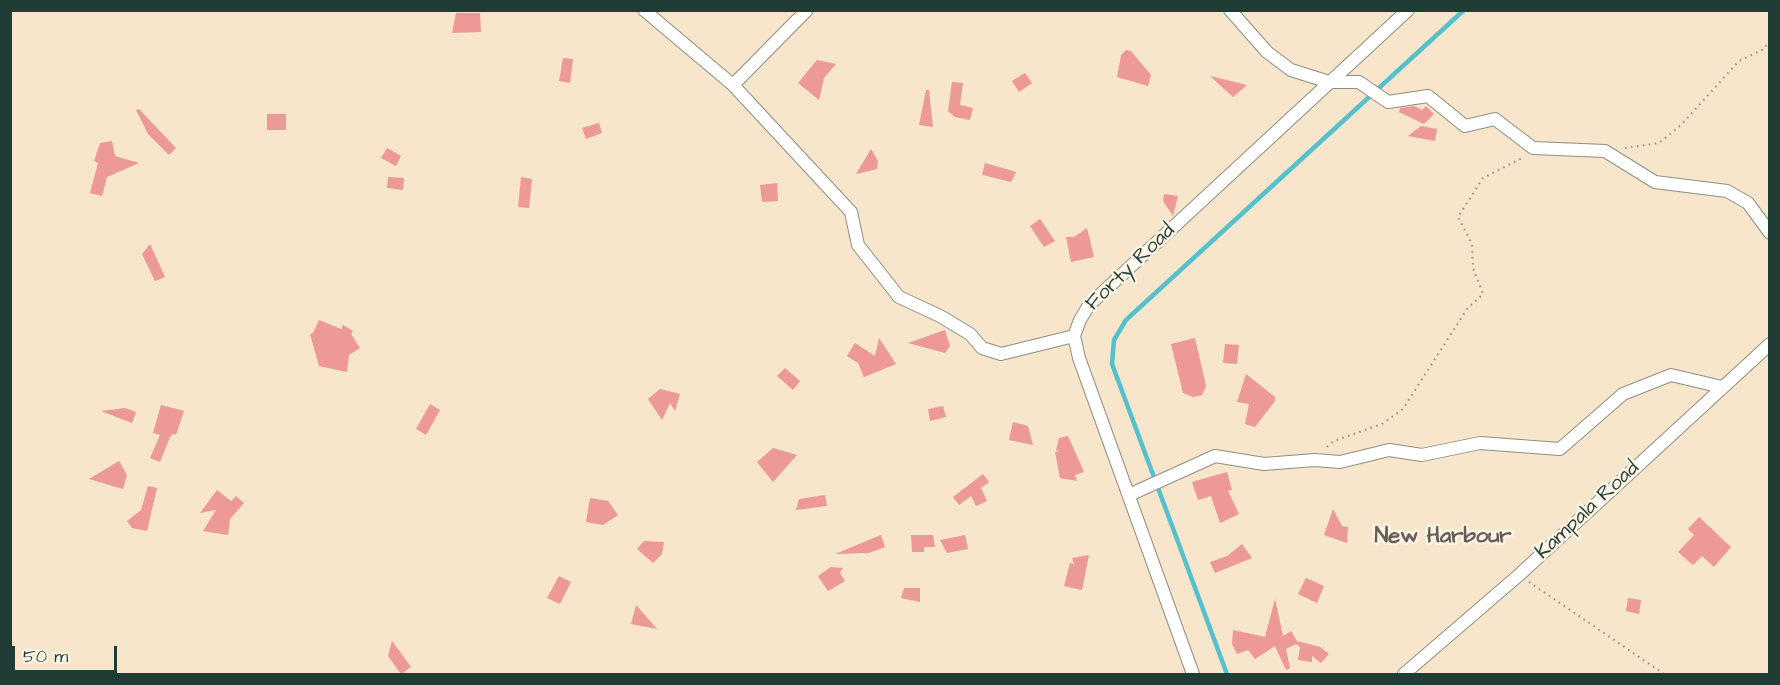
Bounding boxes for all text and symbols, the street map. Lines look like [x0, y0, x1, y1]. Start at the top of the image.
street label: Forty Road [1081, 219, 1181, 317]
street label: Kampala Road [1531, 457, 1645, 565]
district label: New Harbour [1375, 524, 1511, 550]
scale bar [15, 634, 120, 672]
text: 50 m [23, 644, 68, 669]

